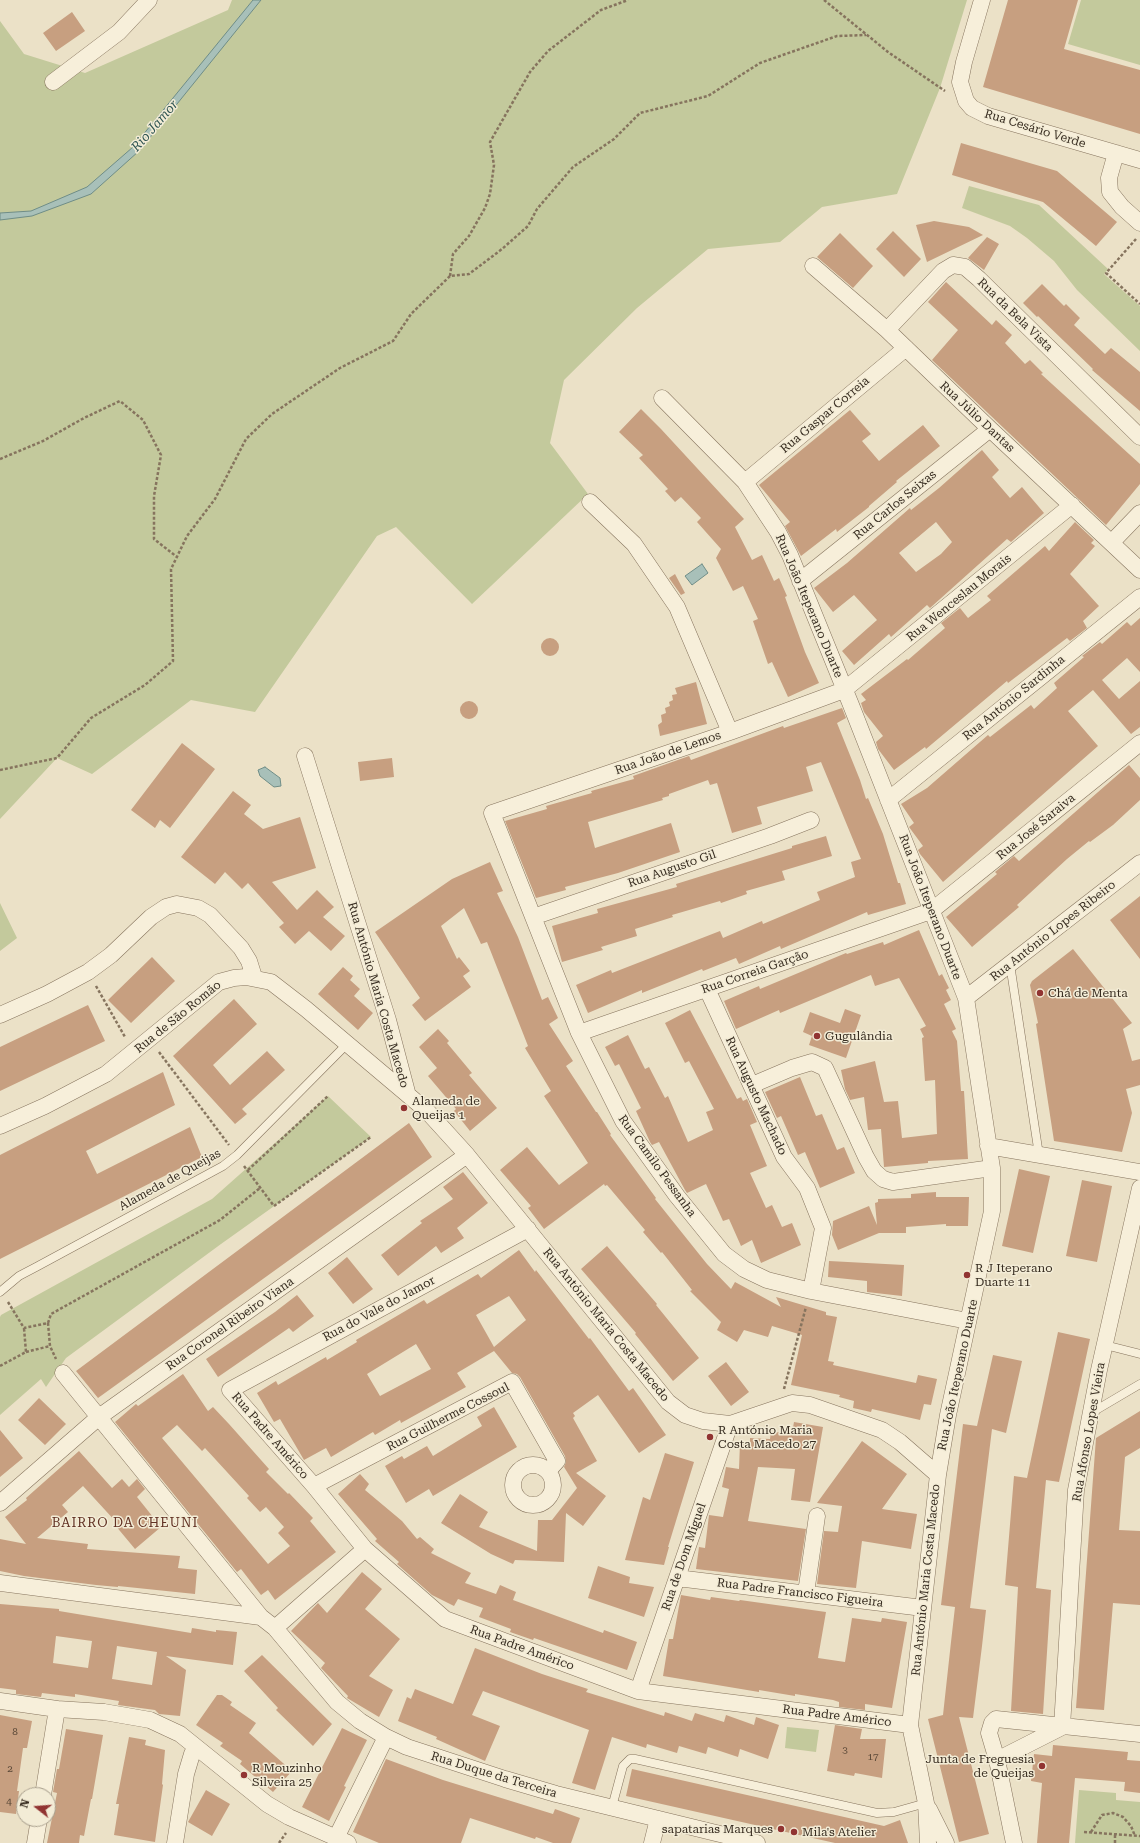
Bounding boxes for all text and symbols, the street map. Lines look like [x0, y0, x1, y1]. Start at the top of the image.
water label: Rio Jamor [128, 97, 182, 155]
street label: Rua Cesário Verde [983, 107, 1087, 151]
street label: Rua da Bela Vista [974, 275, 1056, 355]
street label: Rua Gaspar Correia [778, 374, 872, 456]
street label: Rua Júlio Dantas [937, 379, 1017, 455]
street label: Rua Carlos Seixas [851, 467, 939, 543]
street label: Rua João Iteperano Duarte [772, 532, 846, 680]
street label: Rua Wenceslau Morais [904, 551, 1014, 645]
street label: Rua António Sardinha [960, 652, 1068, 744]
street label: Rua João de Lemos [613, 728, 723, 778]
street label: Rua José Saraiva [994, 791, 1078, 863]
street label: Rua João Iteperano Duarte [896, 832, 964, 982]
street label: Rua Augusto Gil [626, 847, 718, 891]
street label: Rua António Lopes Ribeiro [987, 877, 1119, 985]
street label: Rua António Maria Costa Macedo [344, 900, 412, 1090]
street label: Rua Correia Garção [700, 947, 810, 997]
street label: Rua de São Romão [132, 978, 224, 1056]
place label: Chá de Menta [1048, 986, 1128, 1000]
marker: Chá de Menta [1035, 988, 1045, 998]
place label: Gugulândia [825, 1029, 892, 1043]
marker: Gugulândia [812, 1031, 822, 1041]
street label: Rua Augusto Machado [722, 1034, 790, 1158]
place label: Alameda de Queijas 1 [412, 1094, 480, 1122]
marker: Alameda de Queijas 1 [399, 1103, 409, 1113]
street label: Rua Camilo Pessanha [615, 1112, 699, 1220]
street label: Alameda de Queijas [117, 1146, 223, 1214]
street label: Rua António Maria Costa Macedo [540, 1246, 672, 1404]
place label: R J Iteperano Duarte 11 [975, 1261, 1052, 1289]
marker: R J Iteperano Duarte 11 [962, 1270, 972, 1280]
street label: Rua do Vale do Jamor [320, 1273, 438, 1345]
street label: Rua Coronel Ribeiro Viana [163, 1274, 297, 1374]
street label: Rua João Iteperano Duarte [935, 1298, 981, 1452]
street label: Rua Afonso Lopes Vieira [1070, 1361, 1108, 1503]
street label: Rua Guilherme Cossoul [384, 1380, 512, 1454]
street label: Rua Padre Américo [229, 1390, 311, 1482]
place label: R António Maria Costa Macedo 27 [718, 1423, 816, 1451]
marker: R António Maria Costa Macedo 27 [705, 1432, 715, 1442]
street label: Rua António Maria Costa Macedo [909, 1483, 943, 1677]
street label: Rua de Dom Miguel [659, 1501, 709, 1613]
district label: BAIRRO DA CHEUNI [52, 1515, 198, 1531]
street label: Rua Padre Francisco Figueira [716, 1576, 884, 1610]
street label: Rua Padre Américo [468, 1622, 576, 1674]
street label: Rua Padre Américo [782, 1702, 892, 1730]
house number: 8 [12, 1726, 18, 1738]
house number: 3 [842, 1744, 848, 1756]
street label: Rua Duque da Terceira [429, 1749, 559, 1801]
house number: 17 [867, 1751, 879, 1763]
place label: Junta de Freguesia de Queijas [926, 1752, 1034, 1780]
place label: R Mouzinho Silveira 25 [252, 1761, 322, 1789]
marker: Junta de Freguesia de Queijas [1037, 1761, 1047, 1771]
house number: 2 [7, 1763, 13, 1775]
marker: R Mouzinho Silveira 25 [239, 1770, 249, 1780]
north arrow [16, 1787, 56, 1827]
house number: 4 [6, 1796, 12, 1808]
text: N [18, 1798, 32, 1810]
place label: sapatarias Marques [662, 1822, 773, 1836]
marker: sapatarias Marques [776, 1824, 786, 1834]
place label: Mila's Atelier [802, 1825, 876, 1839]
marker: Mila's Atelier [789, 1827, 799, 1837]

